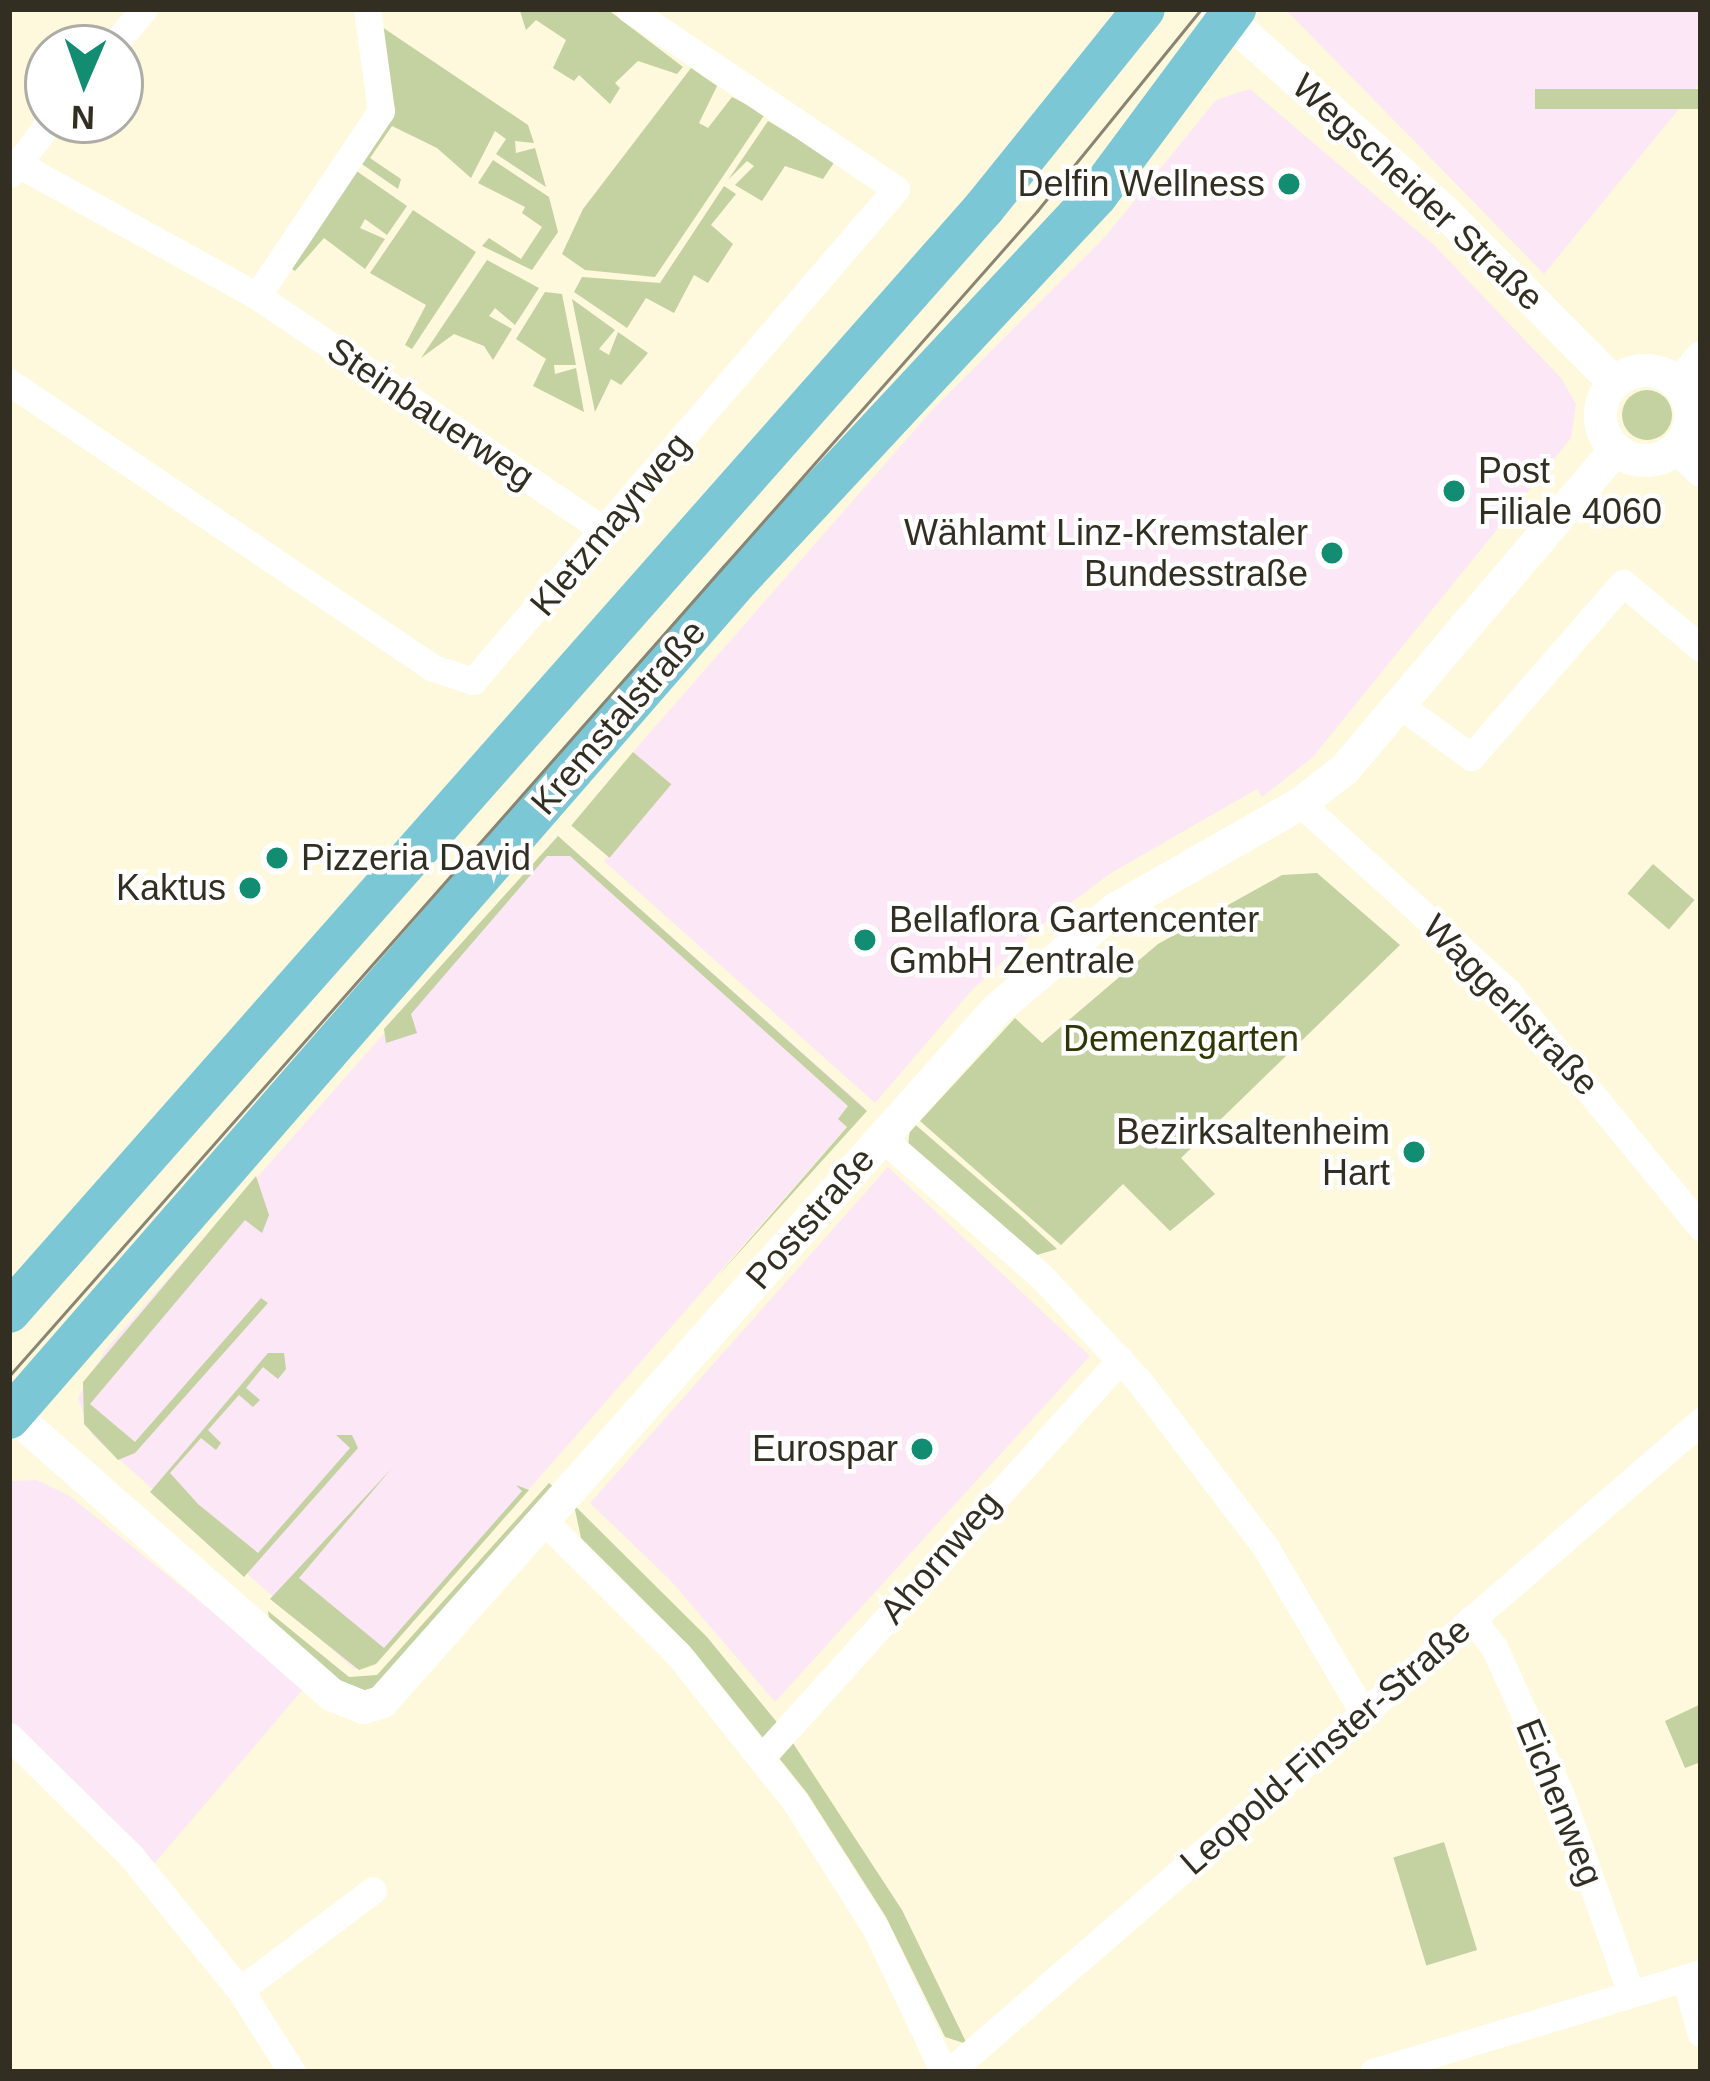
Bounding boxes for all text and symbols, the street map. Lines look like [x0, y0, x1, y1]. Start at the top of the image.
north arrow [24, 24, 144, 144]
street label: Wegscheider Straße [1284, 65, 1552, 319]
text: N [70, 99, 95, 136]
place label: Delfin Wellness [1018, 162, 1265, 206]
marker: Delfin Wellness [1276, 171, 1302, 197]
street label: Steinbauerweg [319, 328, 543, 498]
street label: Kletzmayrweg [521, 424, 699, 624]
place label: Post Filiale 4060 [1478, 448, 1662, 533]
marker: Post Filiale 4060 [1441, 478, 1467, 504]
place label: Wählamt Linz-Kremstaler Bundesstraße [904, 510, 1308, 595]
marker: Wählamt Linz-Kremstaler Bundesstraße [1319, 540, 1345, 566]
street label: Kremstalstraße [522, 611, 714, 823]
place label: Pizzeria David [301, 836, 531, 880]
marker: Pizzeria David [264, 845, 290, 871]
place label: Kaktus [116, 866, 226, 910]
marker: Kaktus [237, 875, 263, 901]
place label: Bellaflora Gartencenter GmbH Zentrale [889, 897, 1259, 982]
street label: Waggerlstraße [1414, 906, 1608, 1104]
marker: Bellaflora Gartencenter GmbH Zentrale [852, 927, 878, 953]
park label: Demenzgarten [1063, 1017, 1299, 1061]
place label: Bezirksaltenheim Hart [1116, 1109, 1390, 1194]
street label: Poststraße [737, 1138, 883, 1298]
marker: Bezirksaltenheim Hart [1401, 1139, 1427, 1165]
place label: Eurospar [752, 1427, 898, 1471]
marker: Eurospar [909, 1436, 935, 1462]
street label: Ahornweg [871, 1482, 1009, 1632]
street label: Leopold-Finster-Straße [1171, 1608, 1479, 1884]
street label: Eichenweg [1507, 1712, 1613, 1892]

